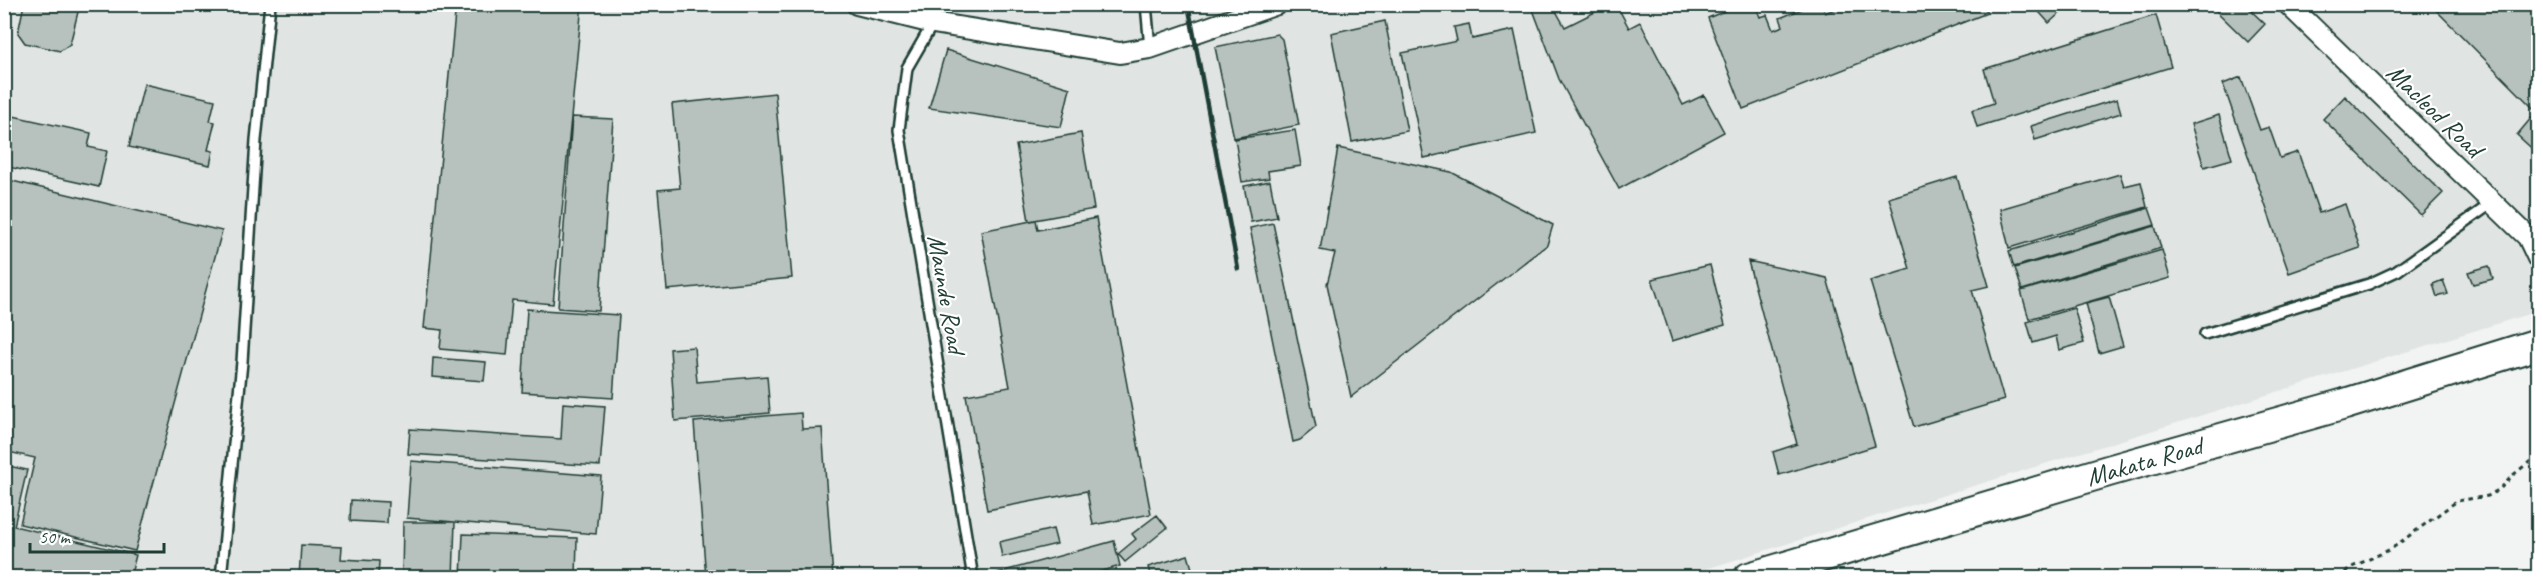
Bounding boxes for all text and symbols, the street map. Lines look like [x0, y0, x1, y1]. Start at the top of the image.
street label: Macleod Road [2380, 56, 2492, 167]
street label: Maunde Road [920, 232, 974, 360]
street label: Makata Road [2082, 428, 2210, 494]
scale bar [30, 516, 164, 554]
text: 50 m [39, 526, 72, 548]

